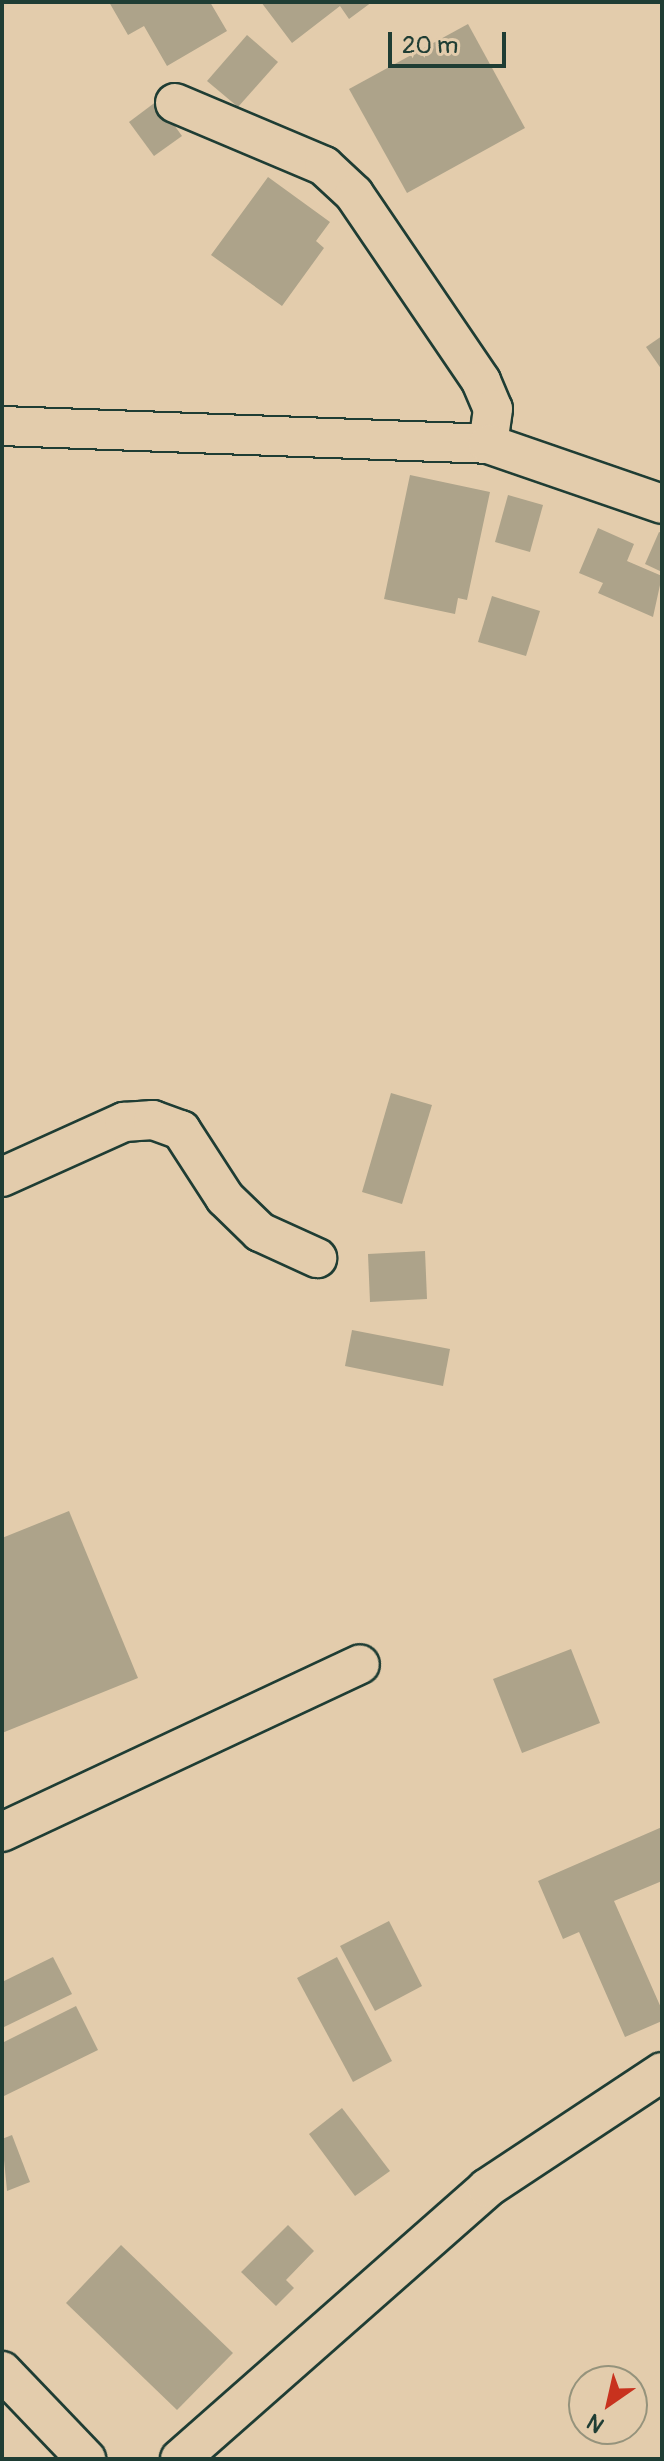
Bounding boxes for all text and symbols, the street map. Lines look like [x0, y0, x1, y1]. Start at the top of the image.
scale bar [392, 16, 510, 66]
text: 20 m [402, 31, 458, 60]
north arrow [568, 2365, 648, 2445]
text: N [582, 2407, 610, 2439]

